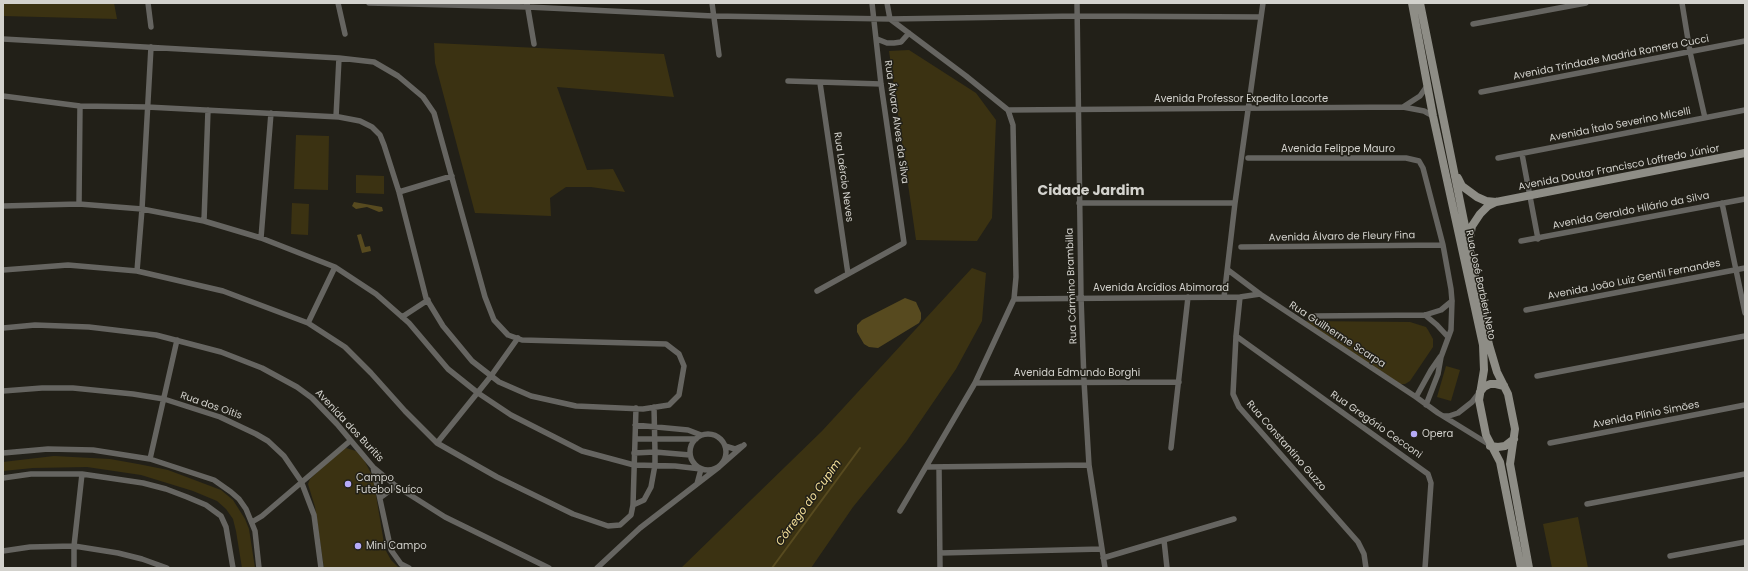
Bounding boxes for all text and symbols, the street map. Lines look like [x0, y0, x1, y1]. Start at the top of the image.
street label: Avenida Trindade Madrid Romera Cucci [1512, 33, 1710, 83]
street label: Rua Álvaro Alves da Silva [881, 60, 911, 184]
street label: Avenida Professor Expedito Lacorte [1154, 93, 1328, 105]
street label: Avenida Ítalo Severino Micelli [1548, 105, 1692, 145]
street label: Rua Laércio Neves [831, 131, 855, 223]
street label: Avenida Felippe Mauro [1281, 143, 1395, 155]
street label: Avenida Doutor Francisco Loffredo Júnior [1517, 143, 1721, 193]
district label: Cidade Jardim [1038, 183, 1144, 199]
street label: Avenida Geraldo Hilário da Silva [1552, 190, 1710, 232]
street label: Rua Cármino Brambilla [1064, 228, 1080, 344]
street label: Rua José Barbieri Neto [1463, 229, 1497, 341]
street label: Avenida Álvaro de Fleury Fina [1269, 230, 1415, 244]
street label: Avenida João Luiz Gentil Fernandes [1547, 257, 1721, 303]
street label: Avenida Arcídios Abimorad [1093, 282, 1229, 294]
street label: Rua Guilherme Scarpa [1287, 299, 1387, 371]
street label: Avenida Edmundo Borghi [1014, 367, 1140, 379]
street label: Avenida dos Buritis [312, 387, 386, 465]
street label: Rua Gregório Cecconi [1328, 389, 1424, 461]
street label: Rua dos Oitis [179, 390, 243, 422]
street label: Rua Constantino Guzzo [1244, 398, 1328, 494]
street label: Avenida Plínio Simões [1592, 399, 1700, 431]
place label: Opera [1422, 428, 1453, 440]
marker: Opera [1409, 429, 1419, 439]
water label: Córrego do Cupim [773, 457, 845, 549]
place label: Campo Futebol Suíco [356, 472, 423, 496]
marker: Campo Futebol Suíco [343, 479, 353, 489]
place label: Mini Campo [366, 540, 427, 552]
marker: Mini Campo [353, 541, 363, 551]

